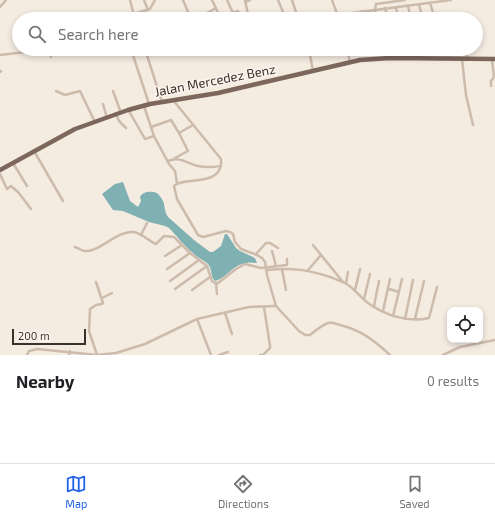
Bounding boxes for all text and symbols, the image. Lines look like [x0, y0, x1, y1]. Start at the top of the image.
search box [12, 12, 483, 56]
icon: search [26, 23, 48, 45]
text: Search here [58, 25, 139, 43]
street label: Jalan Mercedez Benz [153, 60, 277, 100]
map controls [447, 307, 483, 343]
button: locate [447, 307, 483, 343]
scale bar [12, 327, 86, 346]
text: 200 m [18, 329, 50, 342]
text: Nearby [16, 371, 74, 391]
text: 0 results [427, 373, 479, 389]
tab: Map [65, 473, 87, 510]
tab: Directions [218, 473, 269, 510]
tab: Saved [399, 473, 430, 510]

